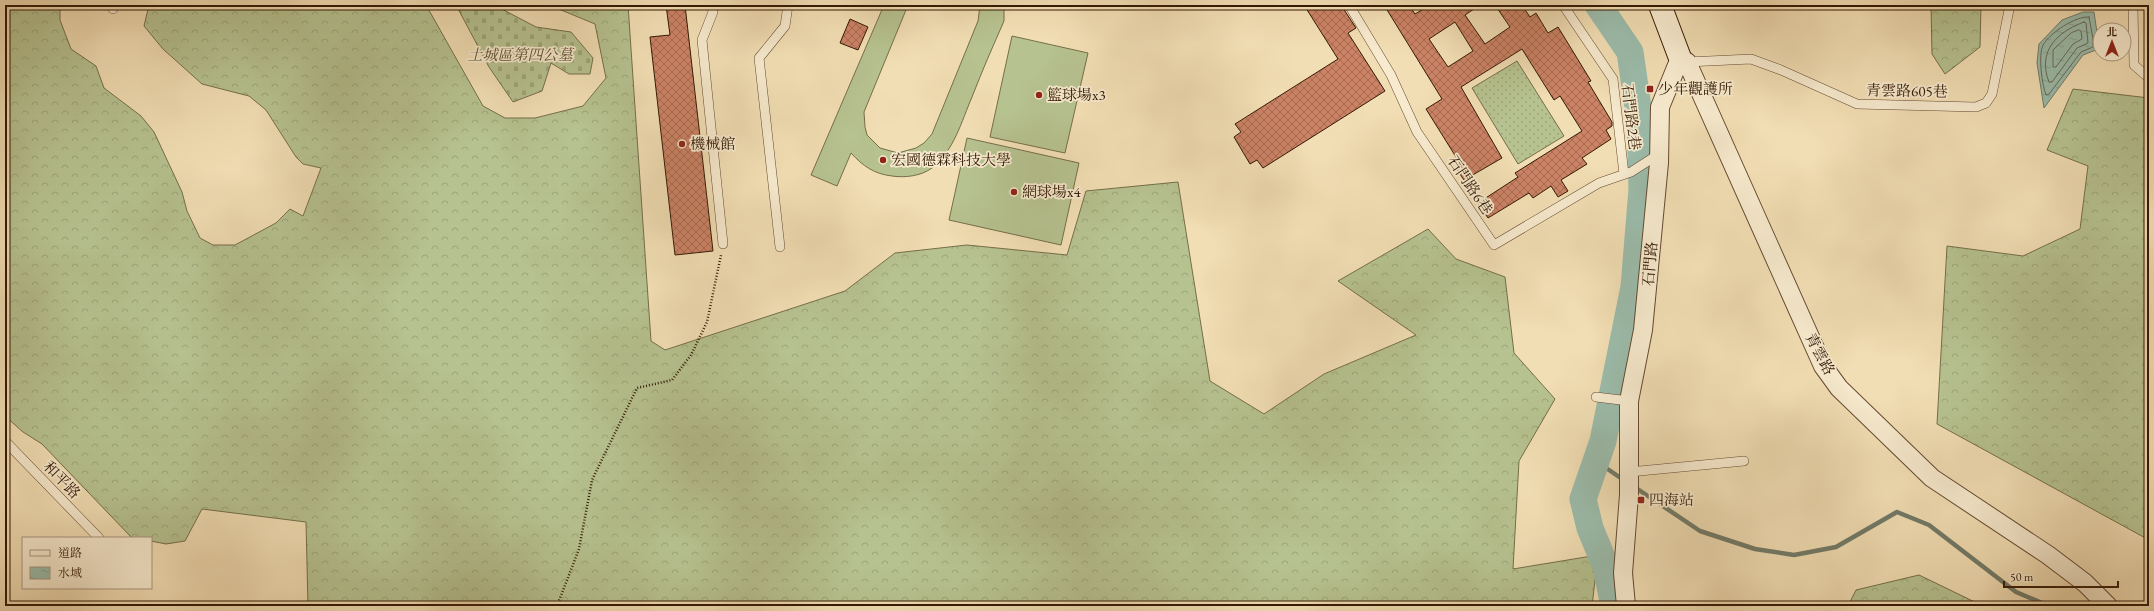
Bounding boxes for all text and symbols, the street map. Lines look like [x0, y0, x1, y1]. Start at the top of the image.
north arrow [2092, 22, 2132, 62]
text: 北 [2107, 25, 2118, 39]
park label: 土城區第四公墓 [467, 45, 575, 64]
place label: 少年觀護所 [1658, 79, 1733, 98]
street label: 青雲路605巷 [1866, 80, 1948, 101]
street label: 石門路2巷 [1618, 82, 1645, 151]
marker: 少年觀護所 [1645, 84, 1655, 94]
place label: 籃球場x3 [1047, 85, 1106, 104]
marker: 籃球場x3 [1034, 90, 1044, 100]
place label: 機械館 [690, 134, 735, 153]
marker: 機械館 [677, 139, 687, 149]
place label: 宏國德霖科技大學 [891, 150, 1011, 169]
street label: 石門路6巷 [1444, 152, 1497, 218]
marker: 宏國德霖科技大學 [878, 155, 888, 165]
place label: 網球場x4 [1022, 182, 1081, 201]
marker: 網球場x4 [1009, 187, 1019, 197]
street label: 石門路 [1638, 241, 1661, 287]
street label: 青雲路 [1801, 329, 1839, 378]
street label: 和平路 [40, 457, 85, 502]
place label: 四海站 [1649, 490, 1694, 509]
marker: 四海站 [1636, 495, 1646, 505]
legend [22, 537, 152, 589]
text: 道路 [58, 545, 82, 561]
scale bar [2004, 563, 2118, 589]
text: 水域 [58, 565, 82, 581]
text: 50 m [2010, 569, 2034, 585]

